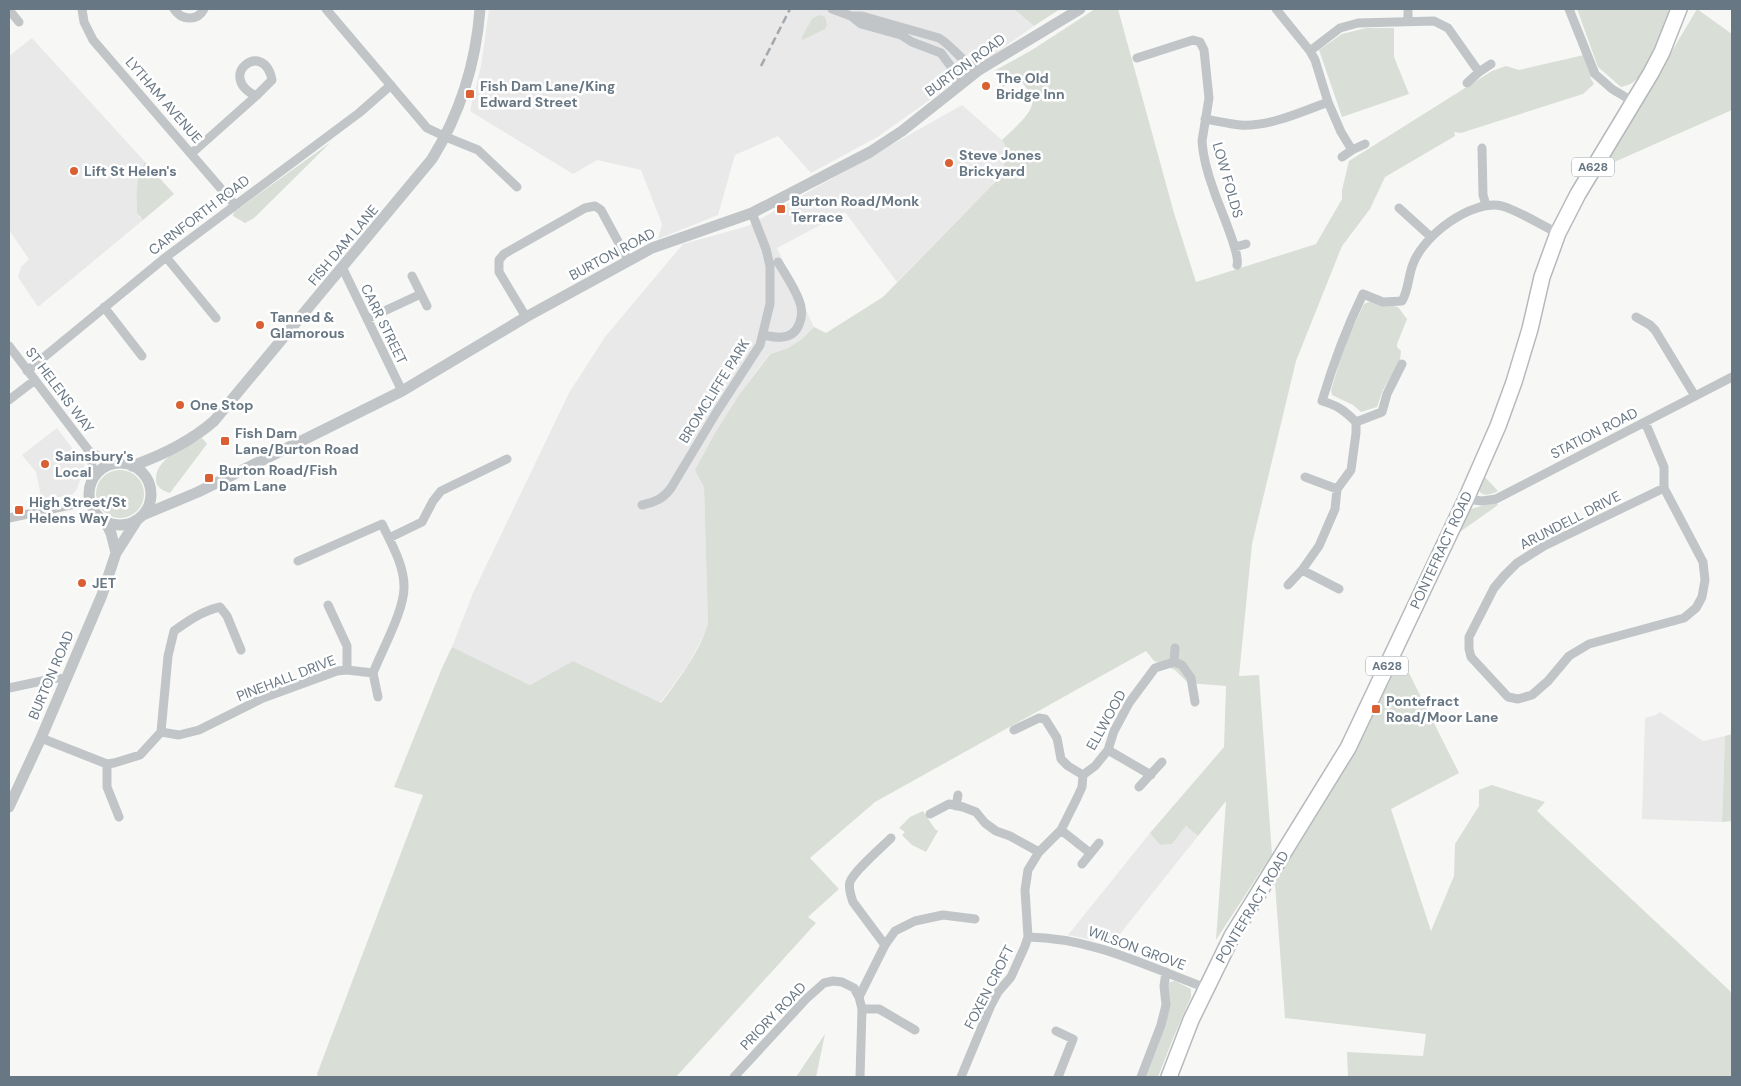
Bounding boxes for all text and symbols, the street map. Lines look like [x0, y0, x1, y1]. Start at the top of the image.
street label: BURTON ROAD [921, 30, 1009, 100]
street label: LYTHAM AVENUE [122, 53, 206, 147]
place label: The Old Bridge Inn [996, 69, 1065, 103]
place label: Fish Dam Lane/King Edward Street [480, 77, 615, 111]
marker: The Old Bridge Inn [980, 80, 992, 92]
marker: Fish Dam Lane/King Edward Street [464, 88, 476, 100]
street label: LOW FOLDS [1209, 140, 1247, 220]
place label: Steve Jones Brickyard [959, 146, 1041, 180]
marker: Steve Jones Brickyard [943, 157, 955, 169]
road number: A628 [1572, 158, 1614, 176]
place label: Lift St Helen's [84, 162, 177, 180]
marker: Lift St Helen's [68, 165, 80, 177]
street label: CARNFORTH ROAD [145, 171, 253, 259]
place label: Burton Road/Monk Terrace [791, 192, 919, 226]
street label: FISH DAM LANE [304, 201, 382, 289]
marker: Burton Road/Monk Terrace [775, 203, 787, 215]
street label: BURTON ROAD [566, 224, 658, 284]
street label: CARR STREET [357, 281, 411, 367]
place label: Tanned & Glamorous [270, 308, 345, 342]
marker: Tanned & Glamorous [254, 319, 266, 331]
street label: BROMCLIFFE PARK [675, 336, 753, 446]
street label: ST HELENS WAY [22, 344, 98, 436]
place label: One Stop [190, 396, 253, 414]
marker: One Stop [174, 399, 186, 411]
street label: STATION ROAD [1547, 403, 1641, 463]
place label: Fish Dam Lane/Burton Road [235, 424, 359, 458]
marker: Fish Dam Lane/Burton Road [219, 435, 231, 447]
place label: Sainsbury's Local [55, 447, 134, 481]
marker: Sainsbury's Local [39, 458, 51, 470]
place label: Burton Road/Fish Dam Lane [219, 461, 337, 495]
marker: Burton Road/Fish Dam Lane [203, 472, 215, 484]
street label: ARUNDELL DRIVE [1516, 487, 1624, 553]
street label: PONTEFRACT ROAD [1406, 488, 1476, 612]
place label: High Street/St Helens Way [29, 493, 127, 527]
marker: High Street/St Helens Way [13, 504, 25, 516]
place label: JET [92, 574, 116, 592]
marker: JET [76, 577, 88, 589]
street label: BURTON ROAD [24, 628, 78, 722]
street label: PINEHALL DRIVE [234, 651, 338, 705]
road number: A628 [1366, 656, 1408, 676]
street label: ELLWOOD [1082, 687, 1130, 753]
place label: Pontefract Road/Moor Lane [1386, 692, 1499, 726]
marker: Pontefract Road/Moor Lane [1370, 703, 1382, 715]
street label: PONTEFRACT ROAD [1211, 848, 1293, 966]
street label: WILSON GROVE [1086, 922, 1188, 974]
street label: FOXEN CROFT [960, 942, 1018, 1032]
street label: PRIORY ROAD [736, 978, 810, 1054]

